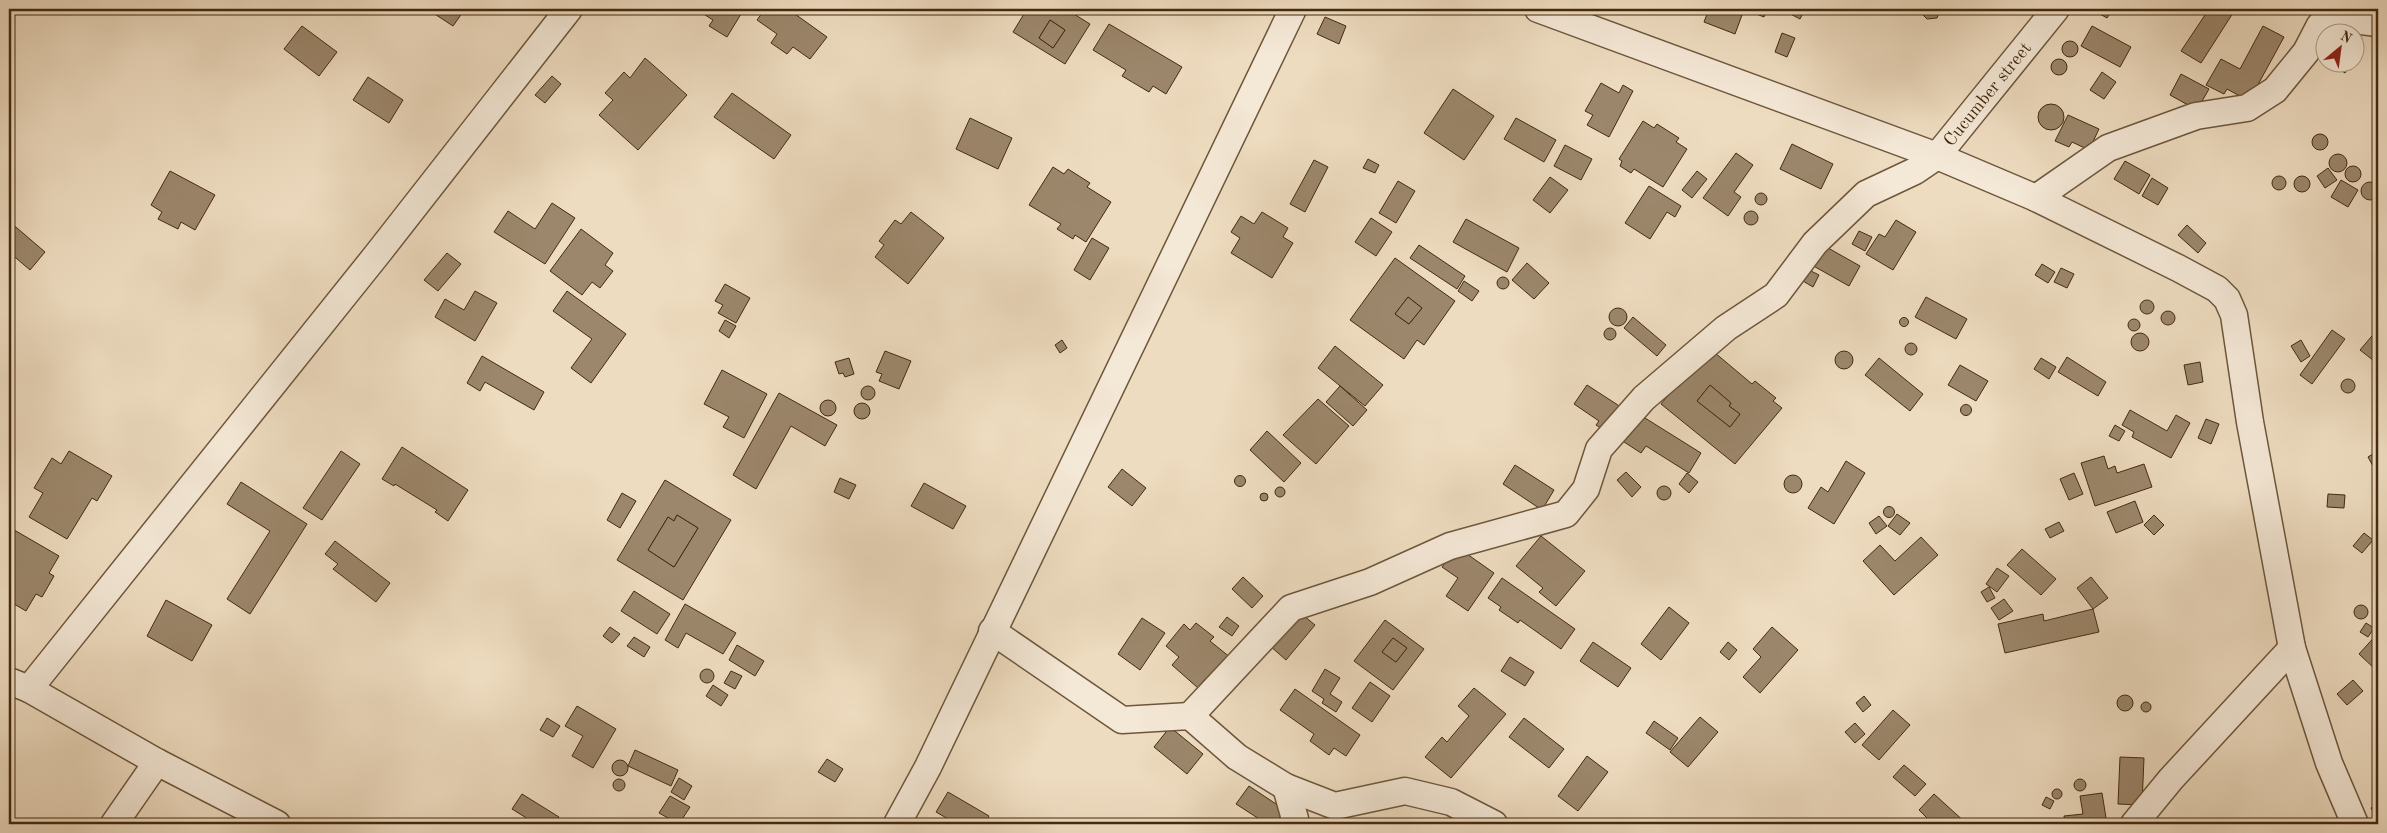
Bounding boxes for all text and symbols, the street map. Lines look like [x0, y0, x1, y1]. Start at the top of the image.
north arrow [2314, 22, 2364, 72]
text: N [2338, 29, 2354, 46]
street label: Cucumber street [1941, 39, 2035, 150]

